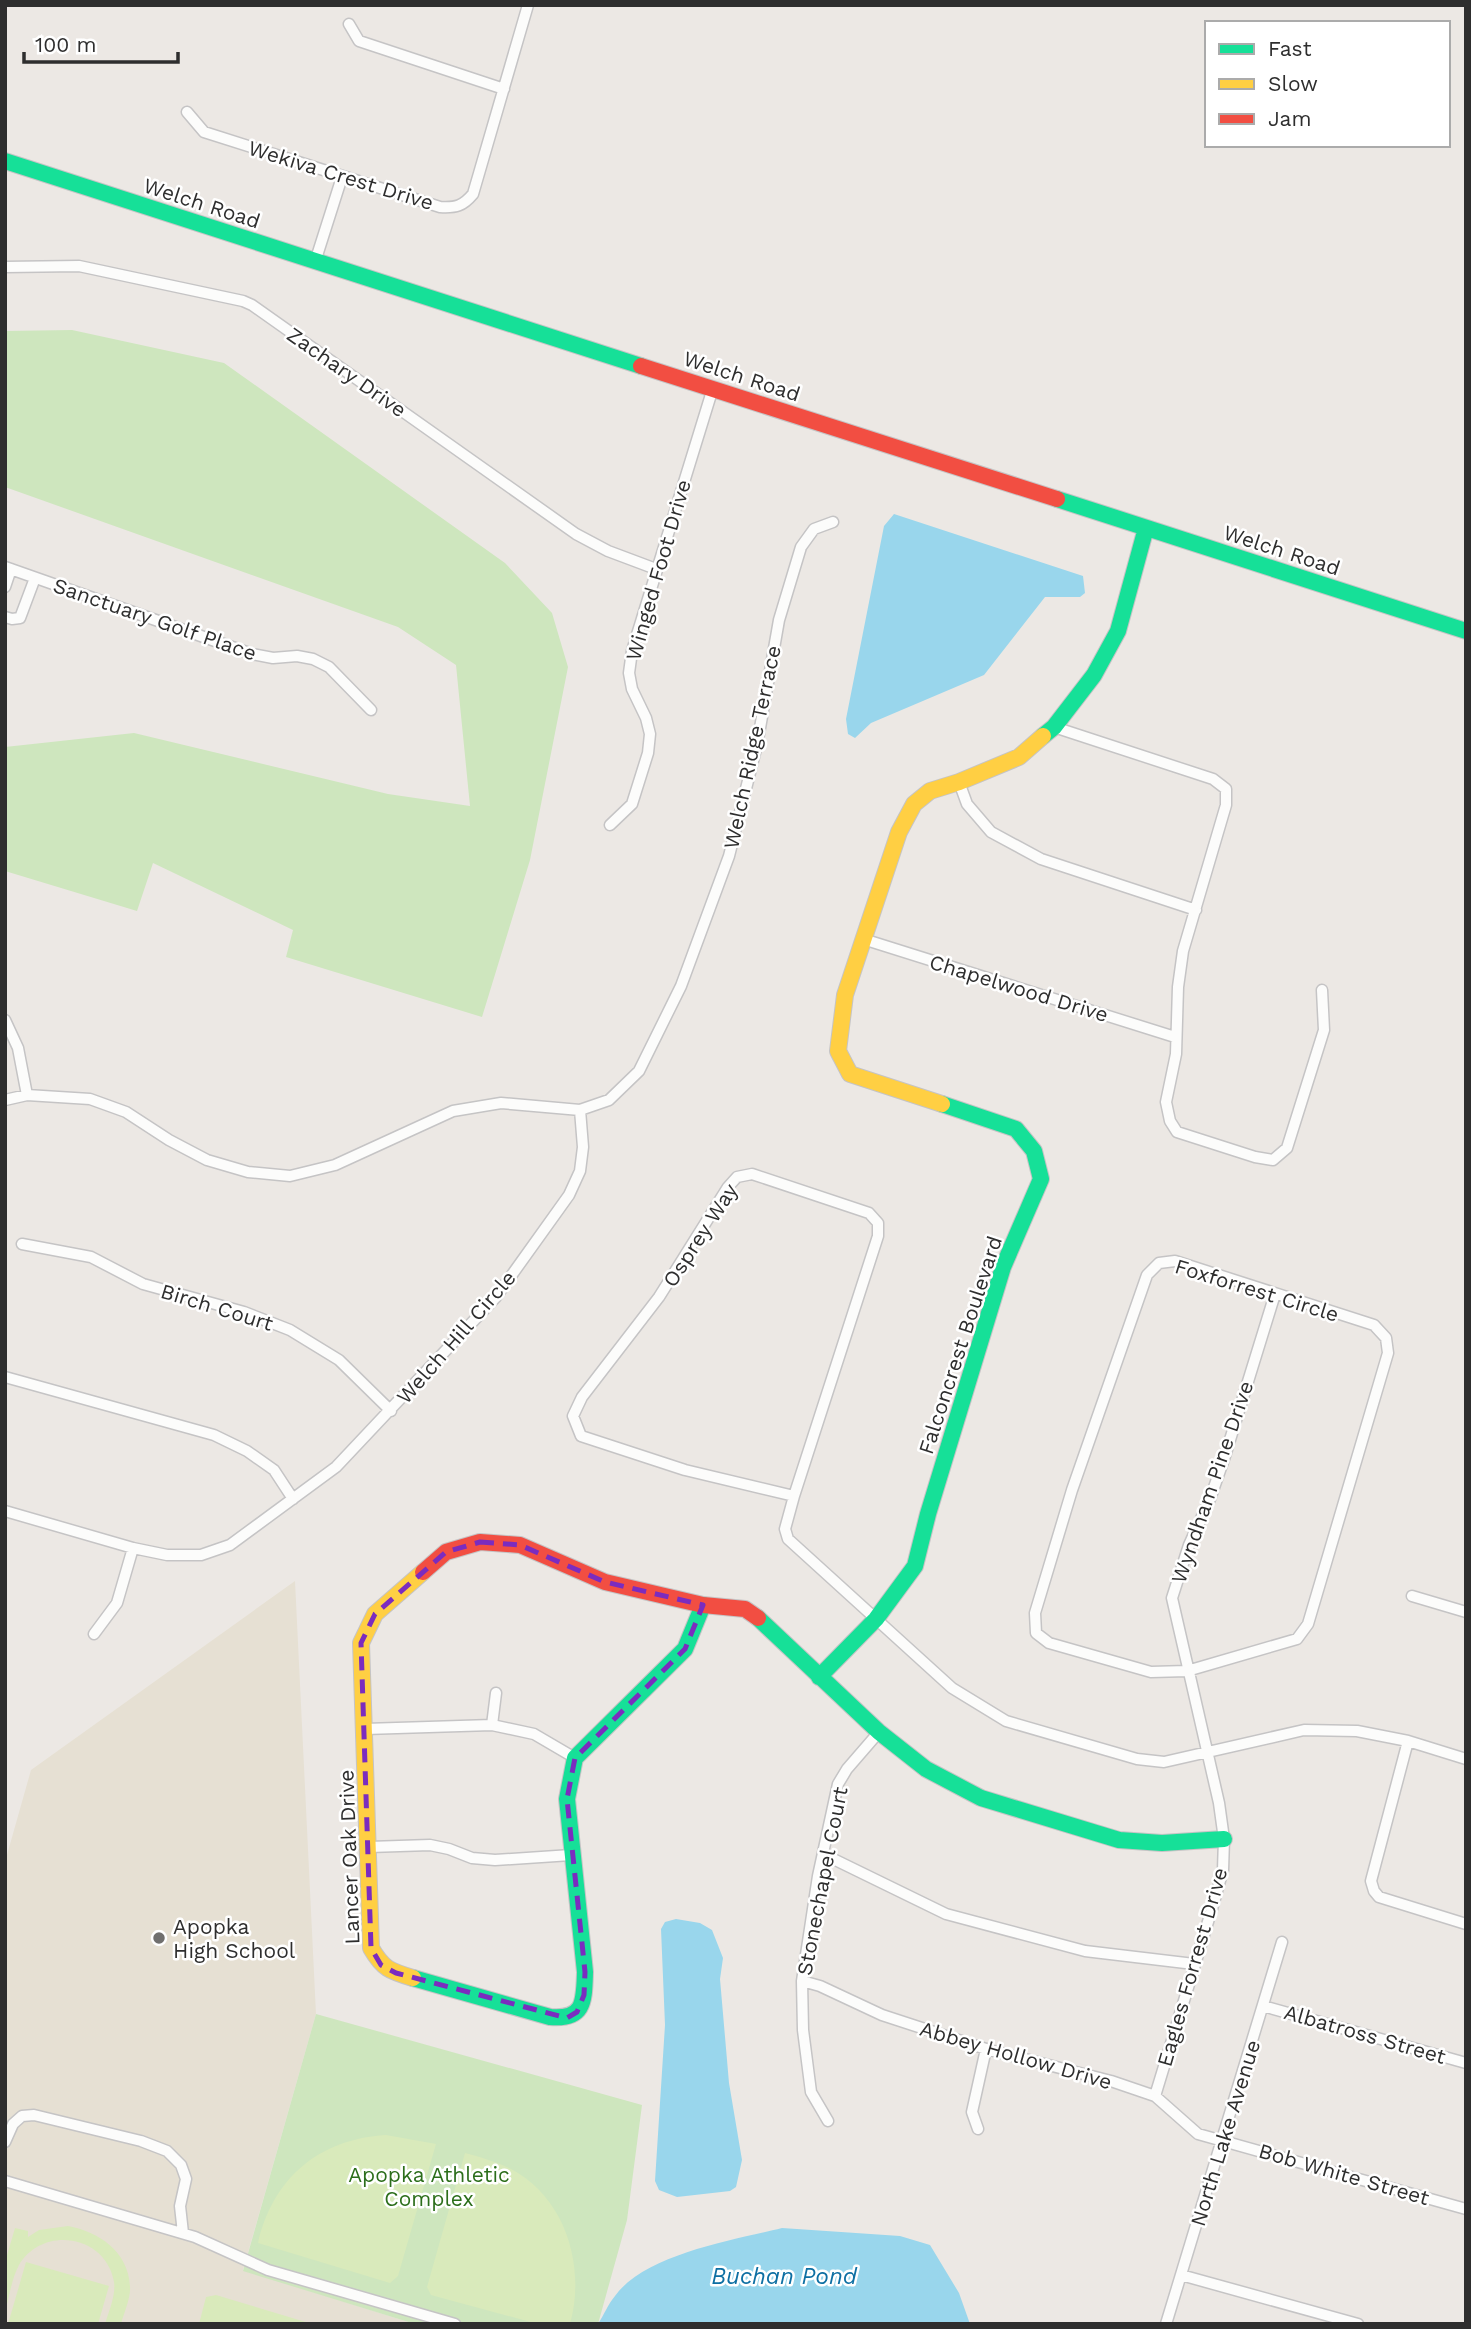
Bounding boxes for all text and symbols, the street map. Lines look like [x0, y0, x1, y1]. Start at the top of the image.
scale bar [24, 21, 178, 65]
legend [1205, 21, 1450, 147]
text: 100 m [35, 32, 97, 57]
text: Fast [1268, 36, 1312, 61]
text: Slow [1268, 71, 1318, 96]
text: Jam [1268, 106, 1311, 131]
street label: Wekiva Crest Drive [245, 135, 437, 215]
street label: Welch Road [141, 172, 263, 234]
street label: Zachary Drive [282, 322, 412, 422]
street label: Welch Road [681, 345, 803, 407]
street label: Winged Foot Drive [620, 477, 696, 663]
street label: Welch Road [1221, 519, 1343, 581]
street label: Sanctuary Golf Place [50, 572, 260, 666]
street label: Welch Ridge Terrace [718, 643, 786, 851]
street label: Chapelwood Drive [927, 949, 1111, 1027]
street label: Osprey Way [657, 1178, 743, 1291]
street label: Falconcrest Boulevard [913, 1233, 1007, 1457]
street label: Foxforrest Circle [1172, 1253, 1342, 1327]
street label: Welch Hill Circle [391, 1265, 521, 1409]
street label: Birch Court [158, 1278, 276, 1336]
street label: Wyndham Pine Drive [1166, 1378, 1258, 1586]
street label: Lancer Oak Drive [333, 1769, 365, 1945]
street label: Stonechapel Court [791, 1784, 853, 1977]
street label: Eagles Forrest Drive [1152, 1865, 1232, 2069]
place label: Apopka High School [173, 1914, 296, 1963]
marker: Apopka High School [151, 1930, 167, 1946]
street label: Albatross Street [1281, 1999, 1449, 2069]
street label: Abbey Hollow Drive [917, 2016, 1115, 2094]
street label: North Lake Avenue [1185, 2037, 1265, 2229]
street label: Bob White Street [1256, 2138, 1432, 2210]
park label: Apopka Athletic Complex [348, 2162, 510, 2211]
water label: Buchan Pond [711, 2263, 858, 2290]

